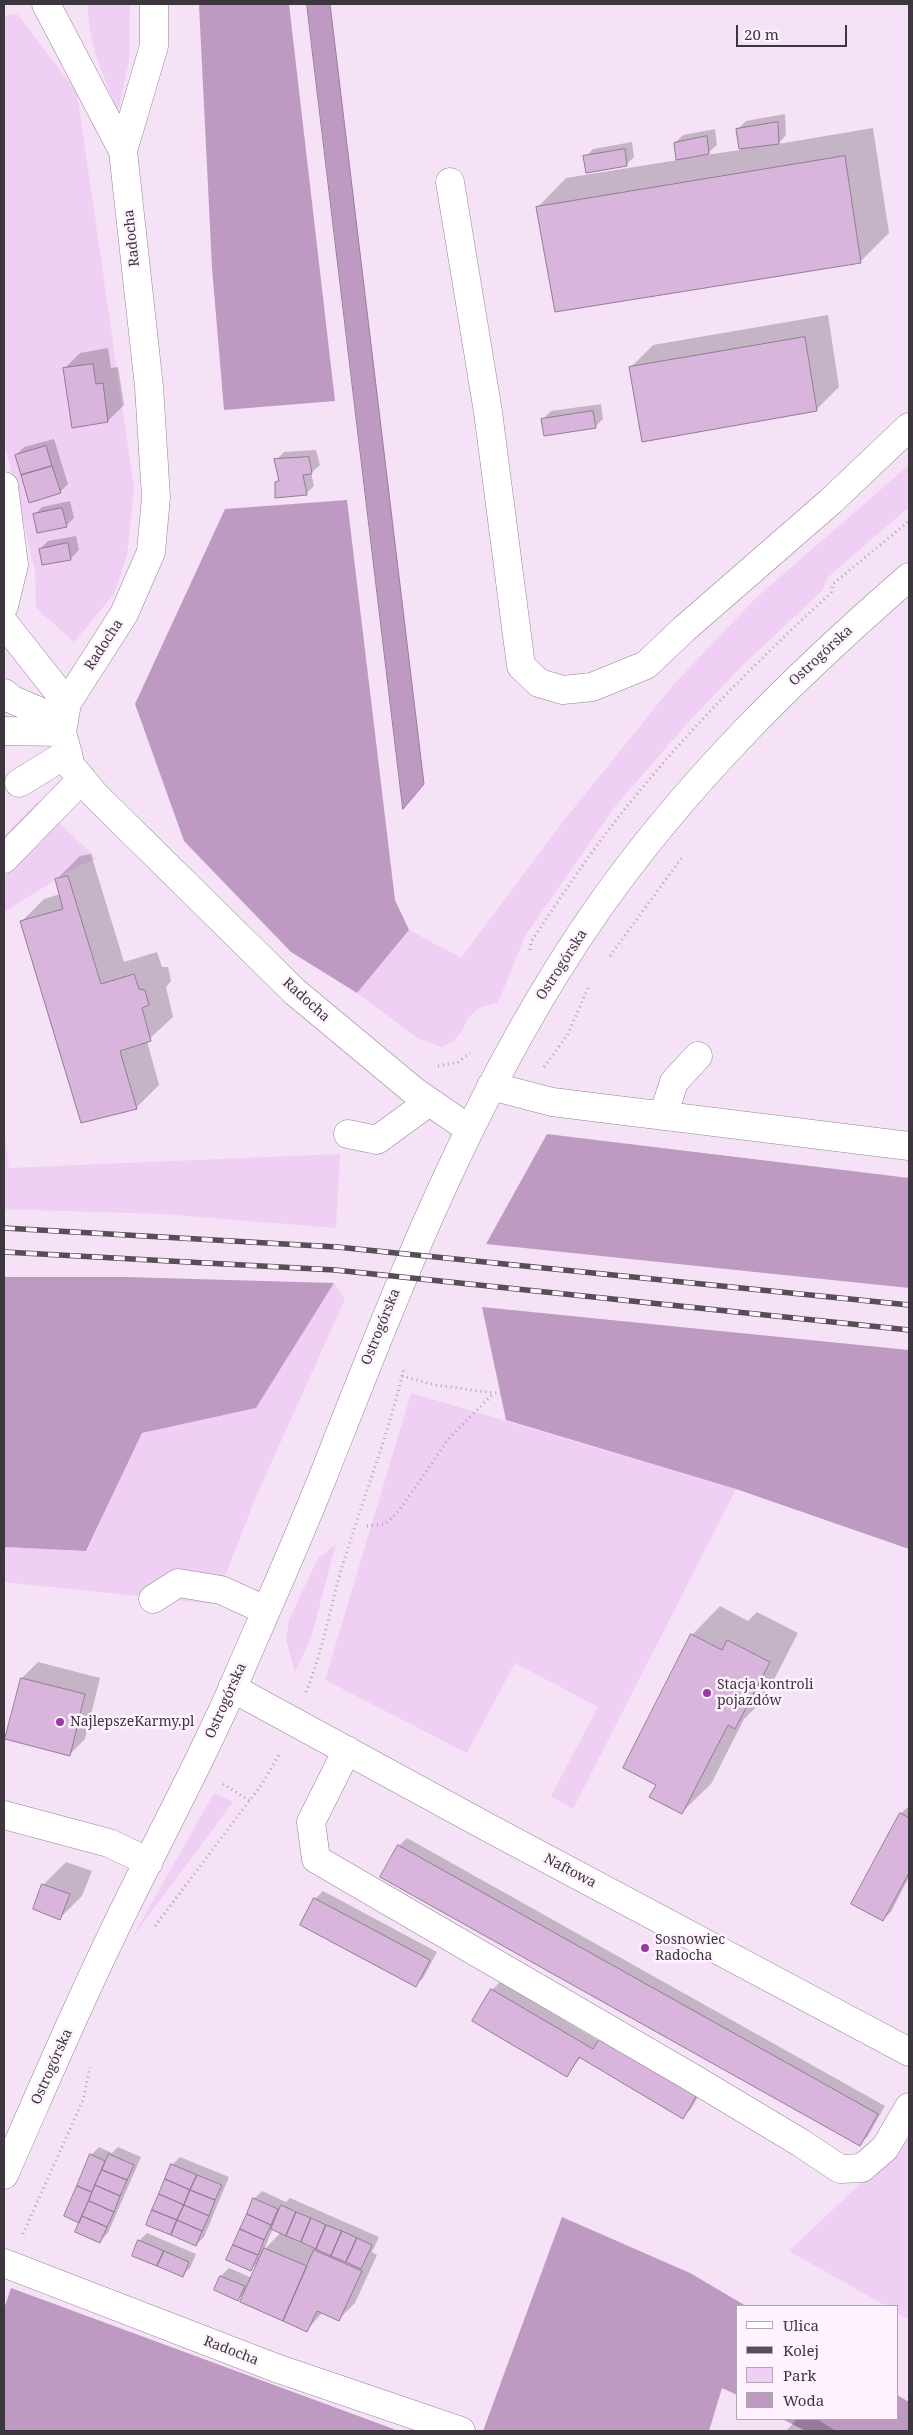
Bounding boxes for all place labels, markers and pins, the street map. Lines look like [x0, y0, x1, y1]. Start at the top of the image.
place label: Stacja kontroli pojazdów [717, 1677, 813, 1710]
marker: Stacja kontroli pojazdów [701, 1687, 713, 1699]
place label: NajlepszeKarmy.pl [70, 1714, 194, 1730]
marker: NajlepszeKarmy.pl [54, 1716, 66, 1728]
place label: Sosnowiec Radocha [655, 1932, 725, 1964]
marker: Sosnowiec Radocha [639, 1942, 651, 1954]

